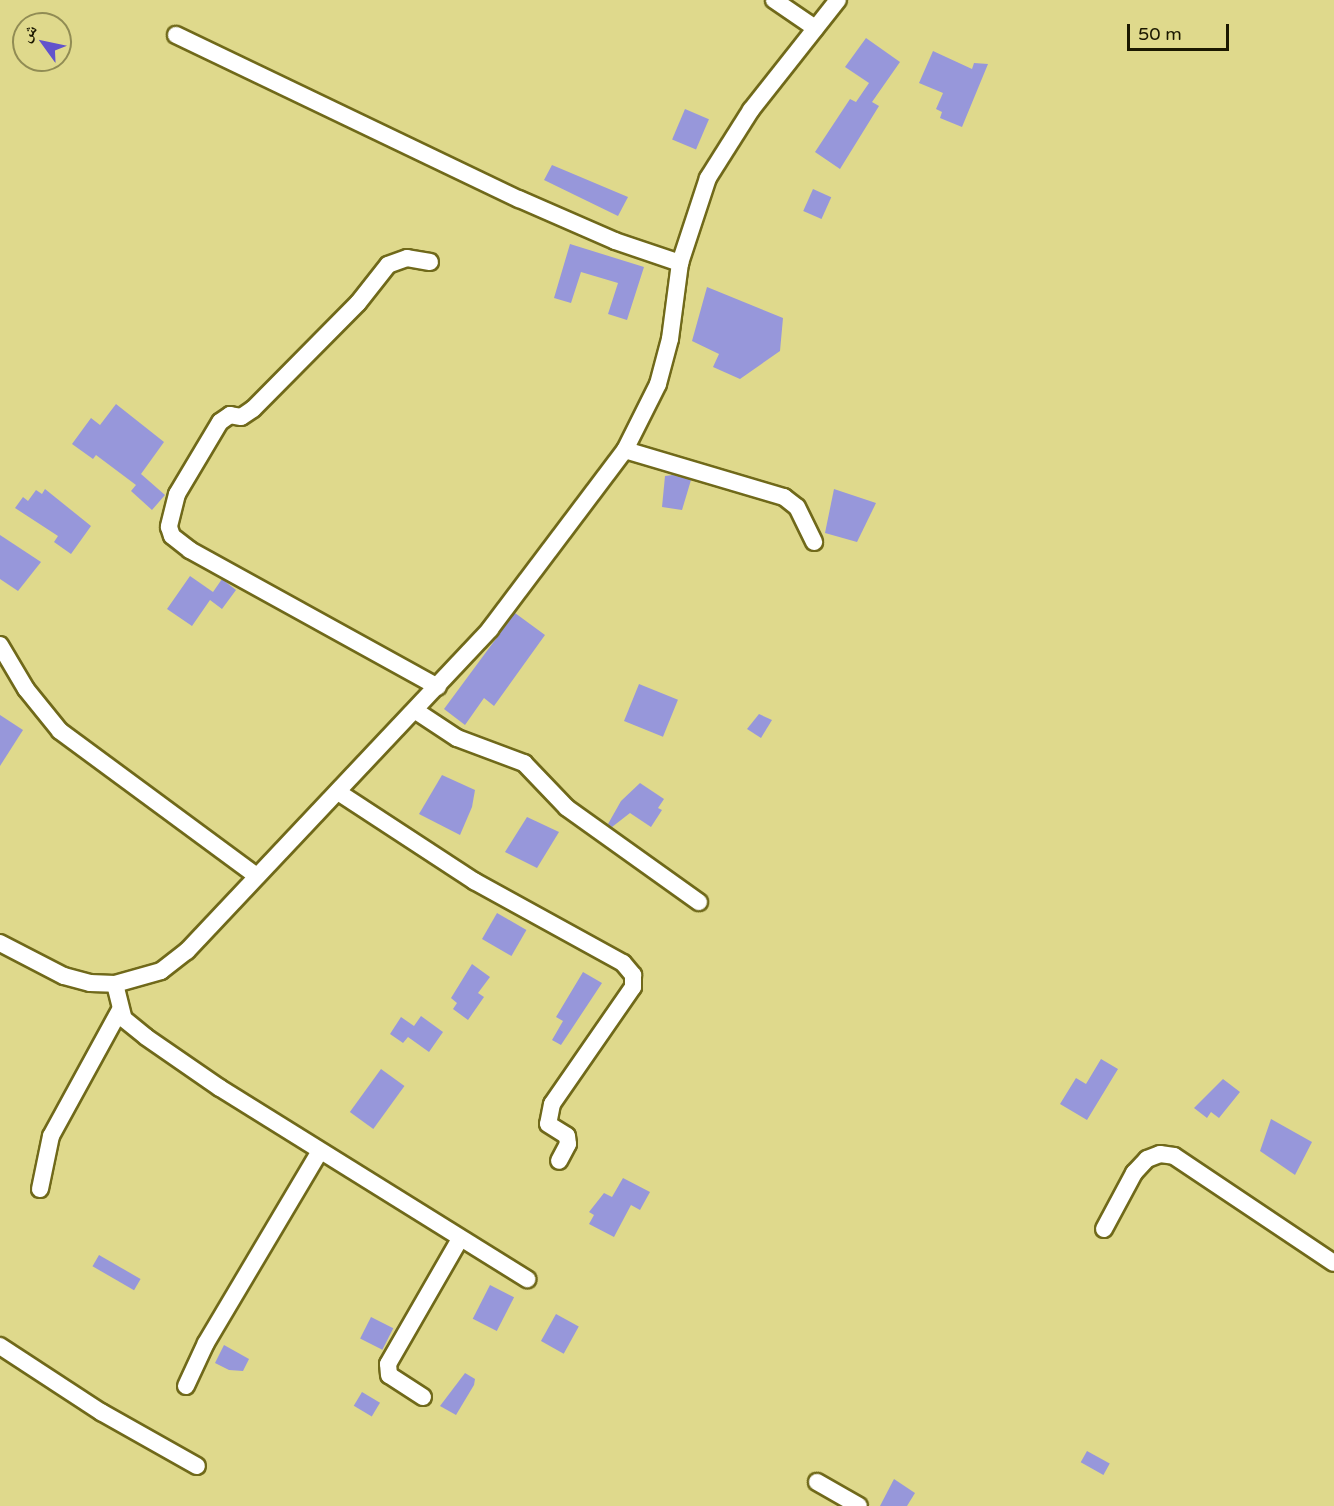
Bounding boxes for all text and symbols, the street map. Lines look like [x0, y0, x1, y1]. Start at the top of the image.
north arrow [12, 12, 72, 72]
scale bar [1130, 12, 1232, 50]
text: ش [16, 21, 42, 46]
text: 50 m [1138, 23, 1182, 45]

